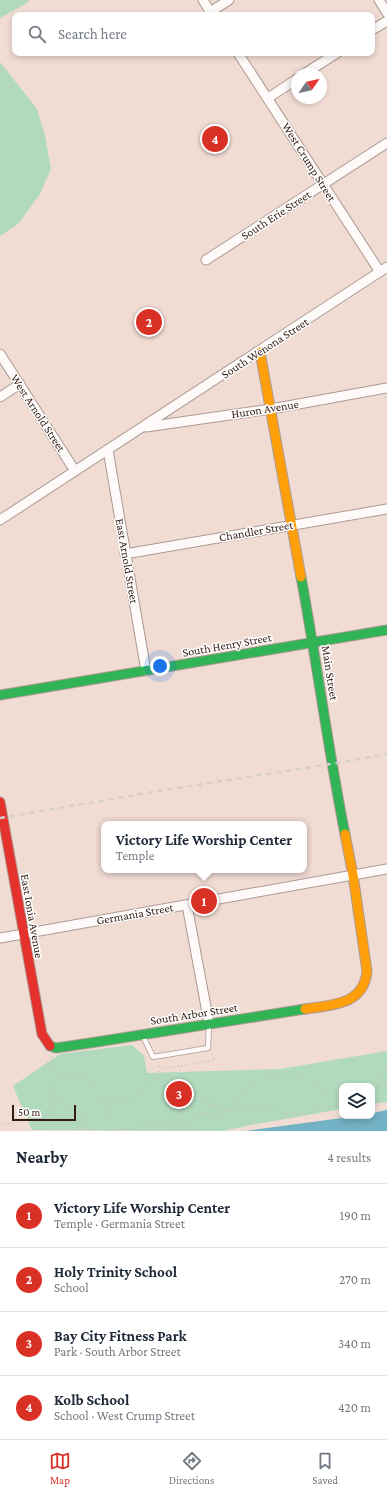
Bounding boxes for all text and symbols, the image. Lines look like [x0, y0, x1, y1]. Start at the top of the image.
search box [12, 12, 375, 56]
icon: search [26, 23, 48, 45]
text: Search here [58, 26, 127, 42]
north arrow [291, 68, 327, 104]
street label: West Crump Street [279, 120, 340, 205]
pin: 4 [202, 124, 228, 154]
street label: South Erie Street [239, 187, 314, 243]
pin: 2 [136, 307, 162, 337]
street label: South Wenona Street [219, 314, 312, 381]
street label: West Arnold Street [8, 371, 69, 455]
street label: Huron Avenue [230, 397, 300, 421]
street label: East Arnold Street [113, 517, 142, 606]
street label: Chandler Street [218, 517, 295, 544]
street label: South Henry Street [181, 630, 274, 660]
street label: Main Street [319, 645, 341, 702]
your location [150, 656, 170, 676]
popup [101, 821, 307, 873]
text: Victory Life Worship Center [116, 832, 292, 848]
text: Temple [116, 848, 155, 863]
street label: East Ionia Avenue [18, 873, 46, 959]
pin: 1 [191, 886, 217, 916]
street label: Germania Street [95, 900, 176, 928]
street label: South Arbor Street [149, 1000, 240, 1028]
pin: 3 [166, 1079, 192, 1109]
map controls [339, 1083, 375, 1119]
button: layers [339, 1083, 375, 1119]
scale bar [12, 1103, 76, 1122]
text: 50 m [18, 1106, 40, 1118]
text: Nearby [16, 1148, 68, 1167]
text: 4 results [327, 1150, 371, 1165]
text: Victory Life Worship Center [54, 1200, 230, 1216]
text: 1 [27, 1208, 31, 1223]
text: 190 m [340, 1208, 371, 1223]
text: Temple · Germania Street [54, 1216, 185, 1231]
text: Holy Trinity School [54, 1264, 177, 1280]
text: 2 [26, 1272, 32, 1287]
text: 270 m [339, 1272, 371, 1287]
text: School [54, 1280, 89, 1295]
text: Bay City Fitness Park [54, 1328, 187, 1344]
text: 3 [26, 1336, 32, 1351]
text: 340 m [338, 1336, 371, 1351]
text: Park · South Arbor Street [54, 1344, 181, 1359]
text: Kolb School [54, 1392, 129, 1408]
text: 4 [25, 1400, 33, 1415]
text: 420 m [338, 1400, 371, 1415]
text: School · West Crump Street [54, 1408, 195, 1423]
tab: Map [49, 1450, 71, 1486]
tab: Directions [169, 1450, 214, 1486]
tab: Saved [312, 1450, 338, 1486]

